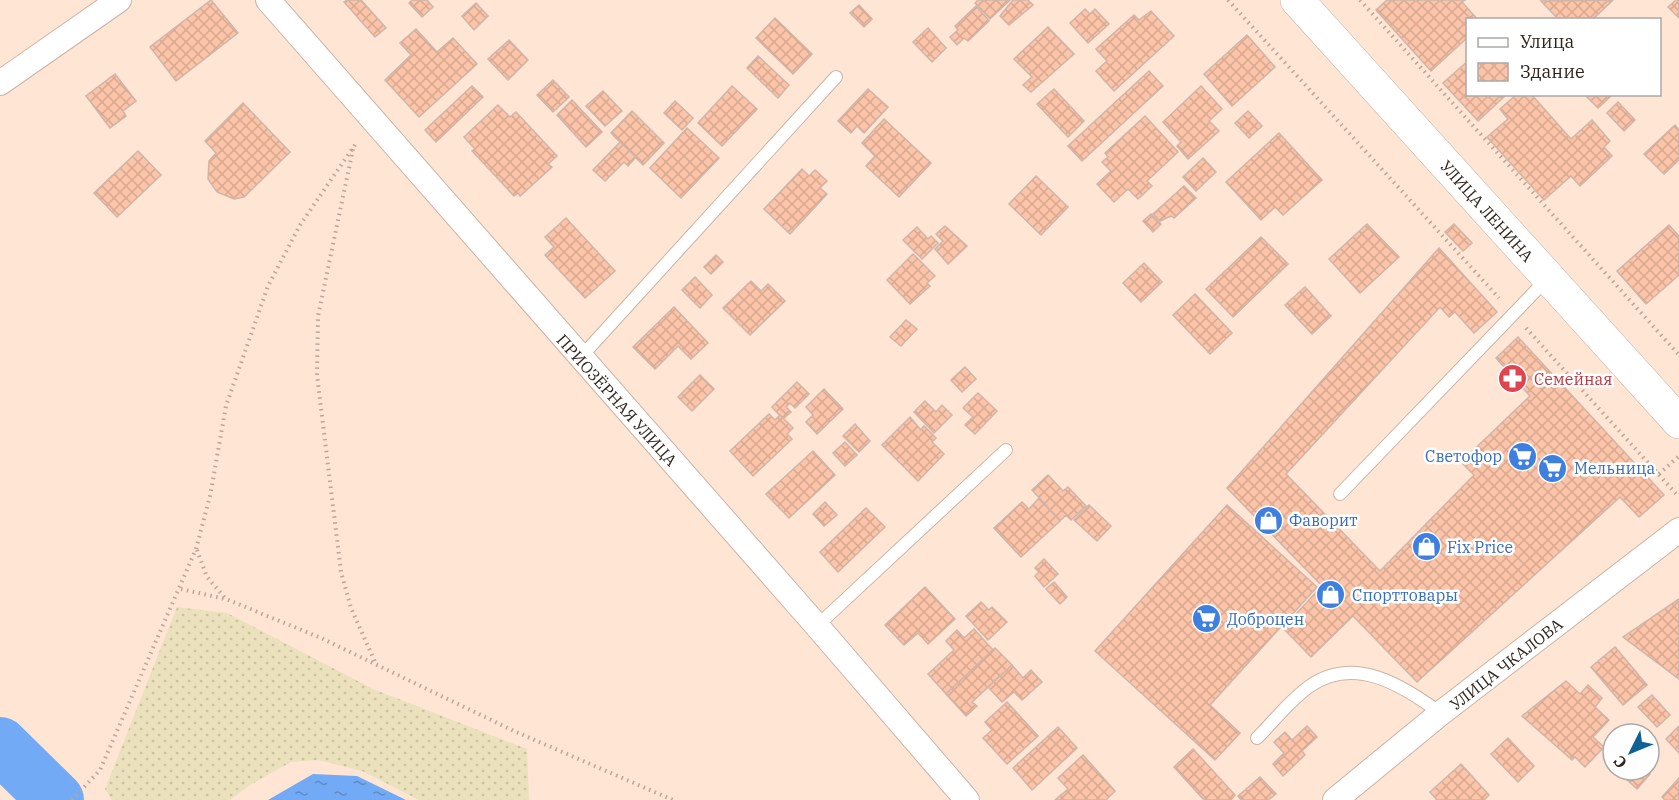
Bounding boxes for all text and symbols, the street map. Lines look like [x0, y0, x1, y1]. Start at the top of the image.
legend [1466, 18, 1661, 96]
text: Улица [1520, 30, 1575, 53]
text: Здание [1520, 60, 1585, 83]
street label: УЛИЦА ЛЕНИНА [1436, 156, 1538, 266]
street label: ПРИОЗЁРНАЯ УЛИЦА [552, 330, 682, 470]
pharmacy icon: Семейная [1497, 363, 1529, 395]
place label: Семейная [1534, 369, 1613, 389]
supermarket icon: Светофор [1507, 440, 1539, 472]
place label: Светофор [1425, 446, 1502, 466]
supermarket icon: Мельница [1537, 452, 1569, 484]
place label: Мельница [1574, 458, 1656, 478]
shop icon: Фаворит [1252, 504, 1284, 536]
place label: Фаворит [1289, 510, 1358, 530]
shop icon: Fix Price [1410, 531, 1442, 563]
place label: Fix Price [1447, 537, 1513, 557]
shop icon: Спорттовары [1315, 579, 1347, 611]
place label: Спорттовары [1352, 585, 1458, 605]
supermarket icon: Доброцен [1190, 603, 1222, 635]
place label: Доброцен [1227, 609, 1304, 629]
street label: УЛИЦА ЧКАЛОВА [1446, 614, 1566, 714]
north arrow [1601, 722, 1661, 782]
text: С [1609, 752, 1631, 773]

